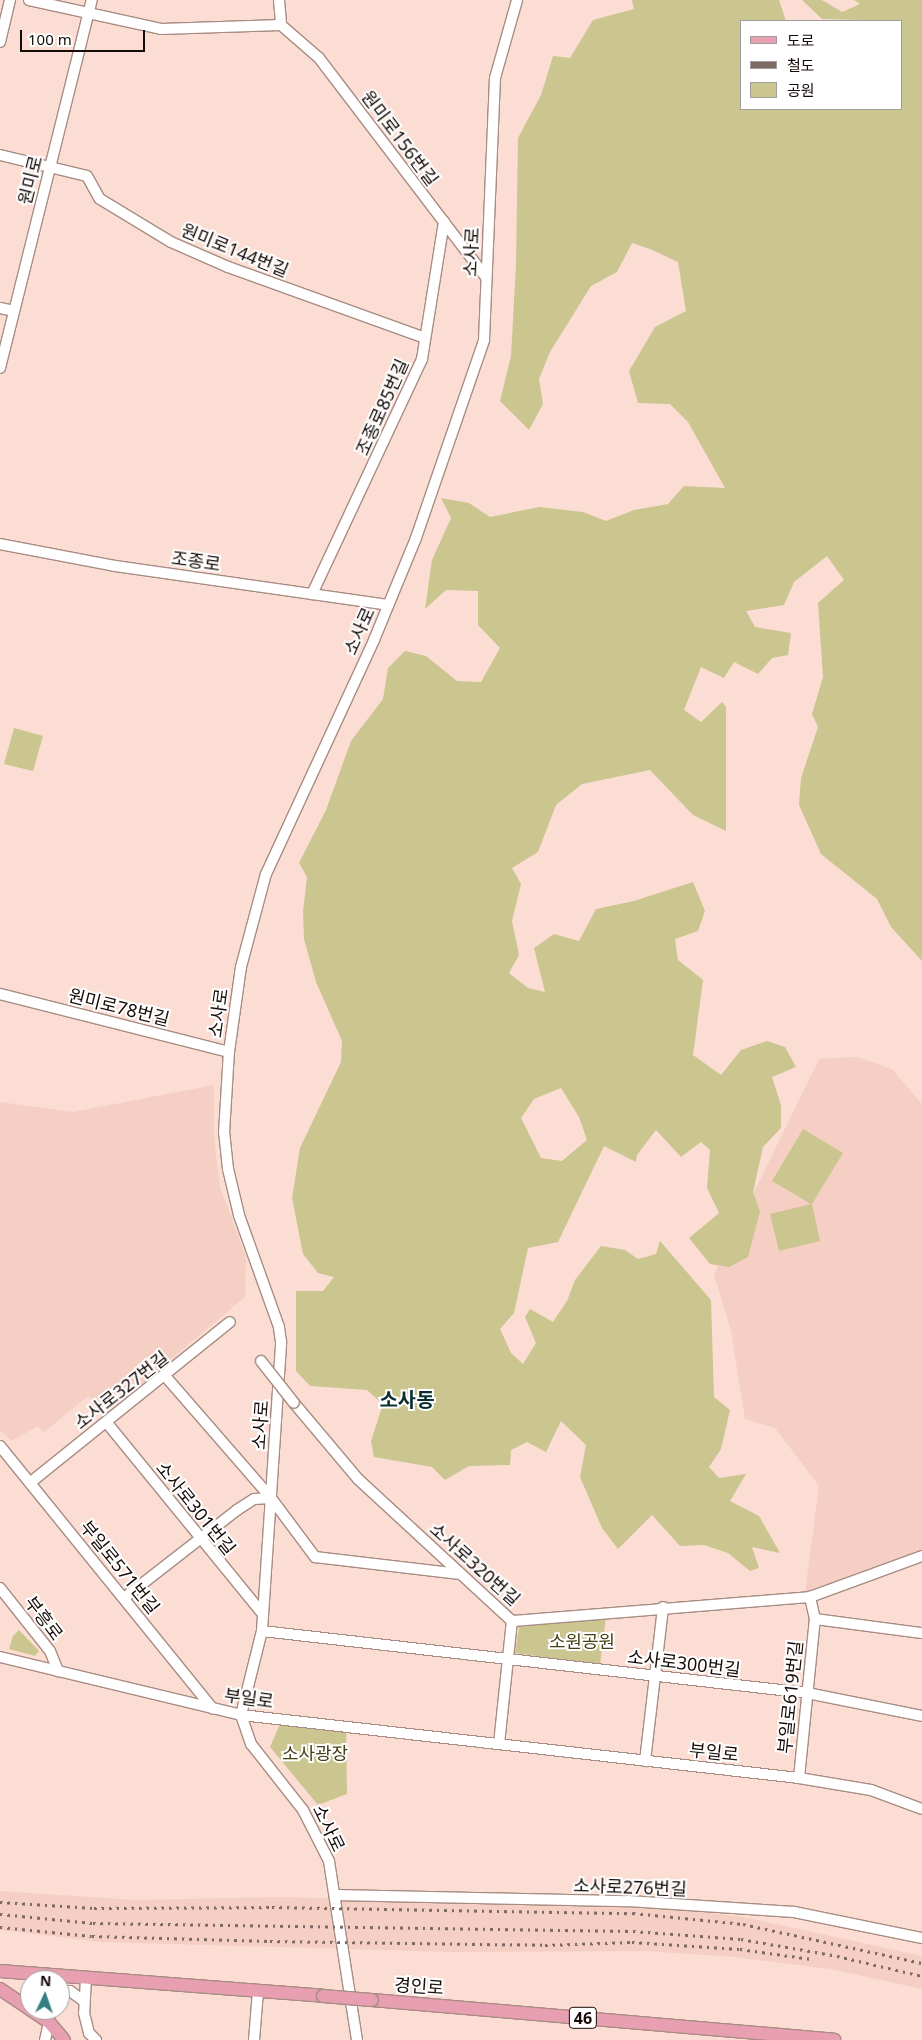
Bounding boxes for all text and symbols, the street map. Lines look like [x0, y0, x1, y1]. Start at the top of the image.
scale bar [22, 20, 148, 52]
legend [740, 20, 902, 110]
text: 100 m [28, 29, 72, 49]
text: 도로 [787, 30, 815, 50]
text: 철도 [787, 55, 815, 75]
text: 공원 [787, 80, 815, 100]
street label: 원미로156번길 [357, 86, 443, 190]
street label: 원미로 [14, 153, 46, 207]
street label: 원미로144번길 [178, 219, 292, 281]
street label: 소사로 [459, 227, 483, 277]
street label: 조종로85번길 [351, 355, 413, 459]
street label: 조종로 [170, 547, 222, 575]
street label: 소사로 [339, 604, 379, 658]
street label: 원미로78번길 [66, 984, 172, 1030]
street label: 소사로 [204, 987, 232, 1039]
street label: 소사로327번길 [70, 1346, 172, 1434]
district label: 소사동 [379, 1387, 435, 1411]
street label: 소사로 [247, 1399, 273, 1451]
street label: 소사로301번길 [152, 1457, 240, 1559]
street label: 부일로571번길 [76, 1516, 164, 1618]
street label: 소사로320번길 [426, 1518, 524, 1610]
street label: 부흥로 [20, 1592, 68, 1644]
park label: 소원공원 [549, 1630, 615, 1652]
street label: 부일로619번길 [773, 1639, 807, 1755]
street label: 소사로300번길 [626, 1645, 742, 1681]
street label: 부일로 [223, 1684, 275, 1712]
street label: 부일로 [688, 1739, 740, 1765]
park label: 소사광장 [282, 1742, 348, 1764]
street label: 소사로 [308, 1801, 350, 1855]
street label: 소사로276번길 [573, 1874, 687, 1900]
north arrow [20, 1970, 70, 2020]
text: N [40, 1971, 52, 1990]
street label: 경인로 [393, 1973, 445, 1999]
road number: 46 [568, 2005, 598, 2032]

